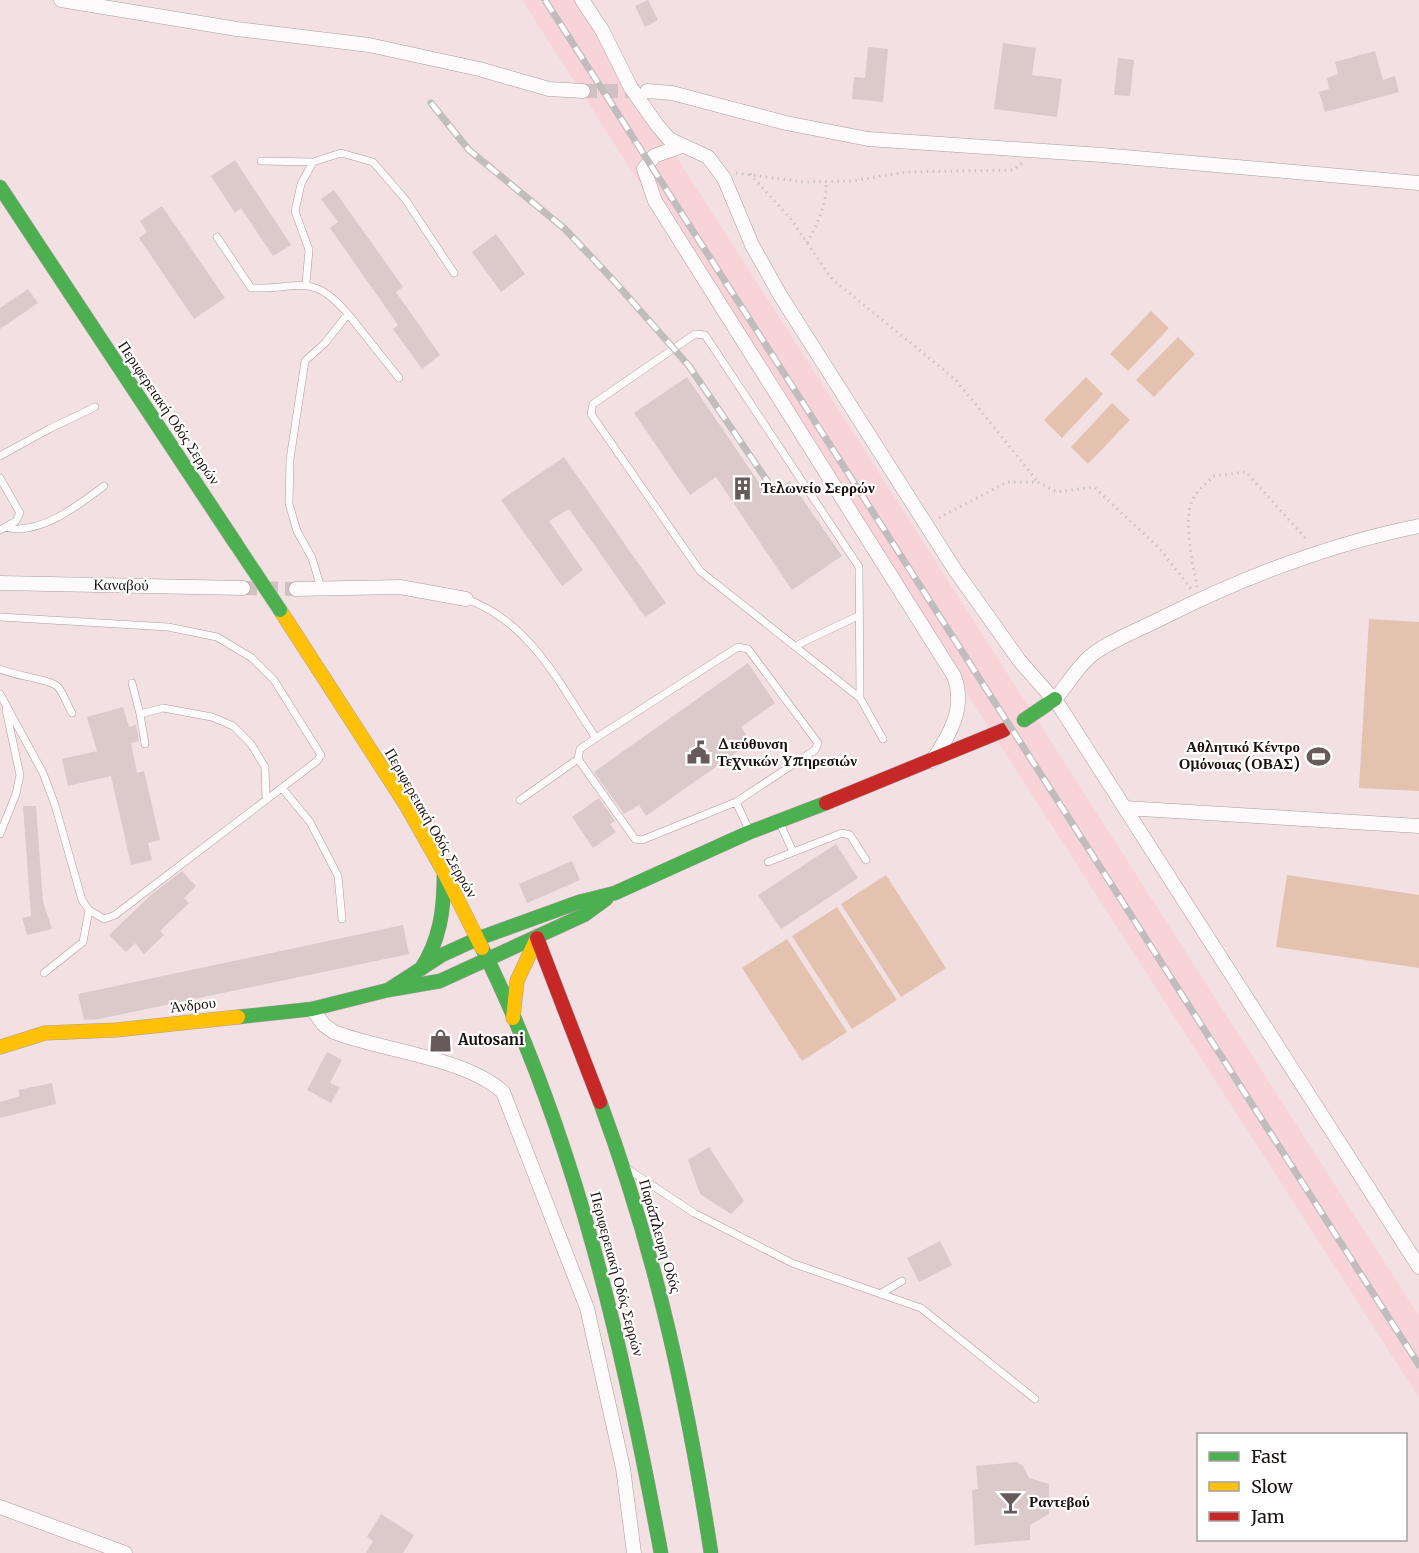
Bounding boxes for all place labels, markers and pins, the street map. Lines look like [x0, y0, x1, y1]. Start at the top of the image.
building icon: Τελωνείο Σερρών [730, 475, 756, 501]
place label: Τελωνείο Σερρών [761, 478, 875, 497]
place label: Διεύθυνση Τεχνικών Υπηρεσιών [717, 734, 857, 770]
place label: Αθλητικό Κέντρο Ομόνοιας (ΟΒΑΣ) [1179, 737, 1300, 773]
public building icon: Διεύθυνση Τεχνικών Υπηρεσιών [686, 740, 712, 766]
sports icon: Αθλητικό Κέντρο Ομόνοιας (ΟΒΑΣ) [1305, 743, 1331, 769]
shop icon: Autosani [427, 1027, 453, 1053]
place label: Autosani [457, 1030, 524, 1049]
bar icon: Ραντεβού [998, 1489, 1024, 1515]
place label: Ραντεβού [1029, 1492, 1090, 1511]

